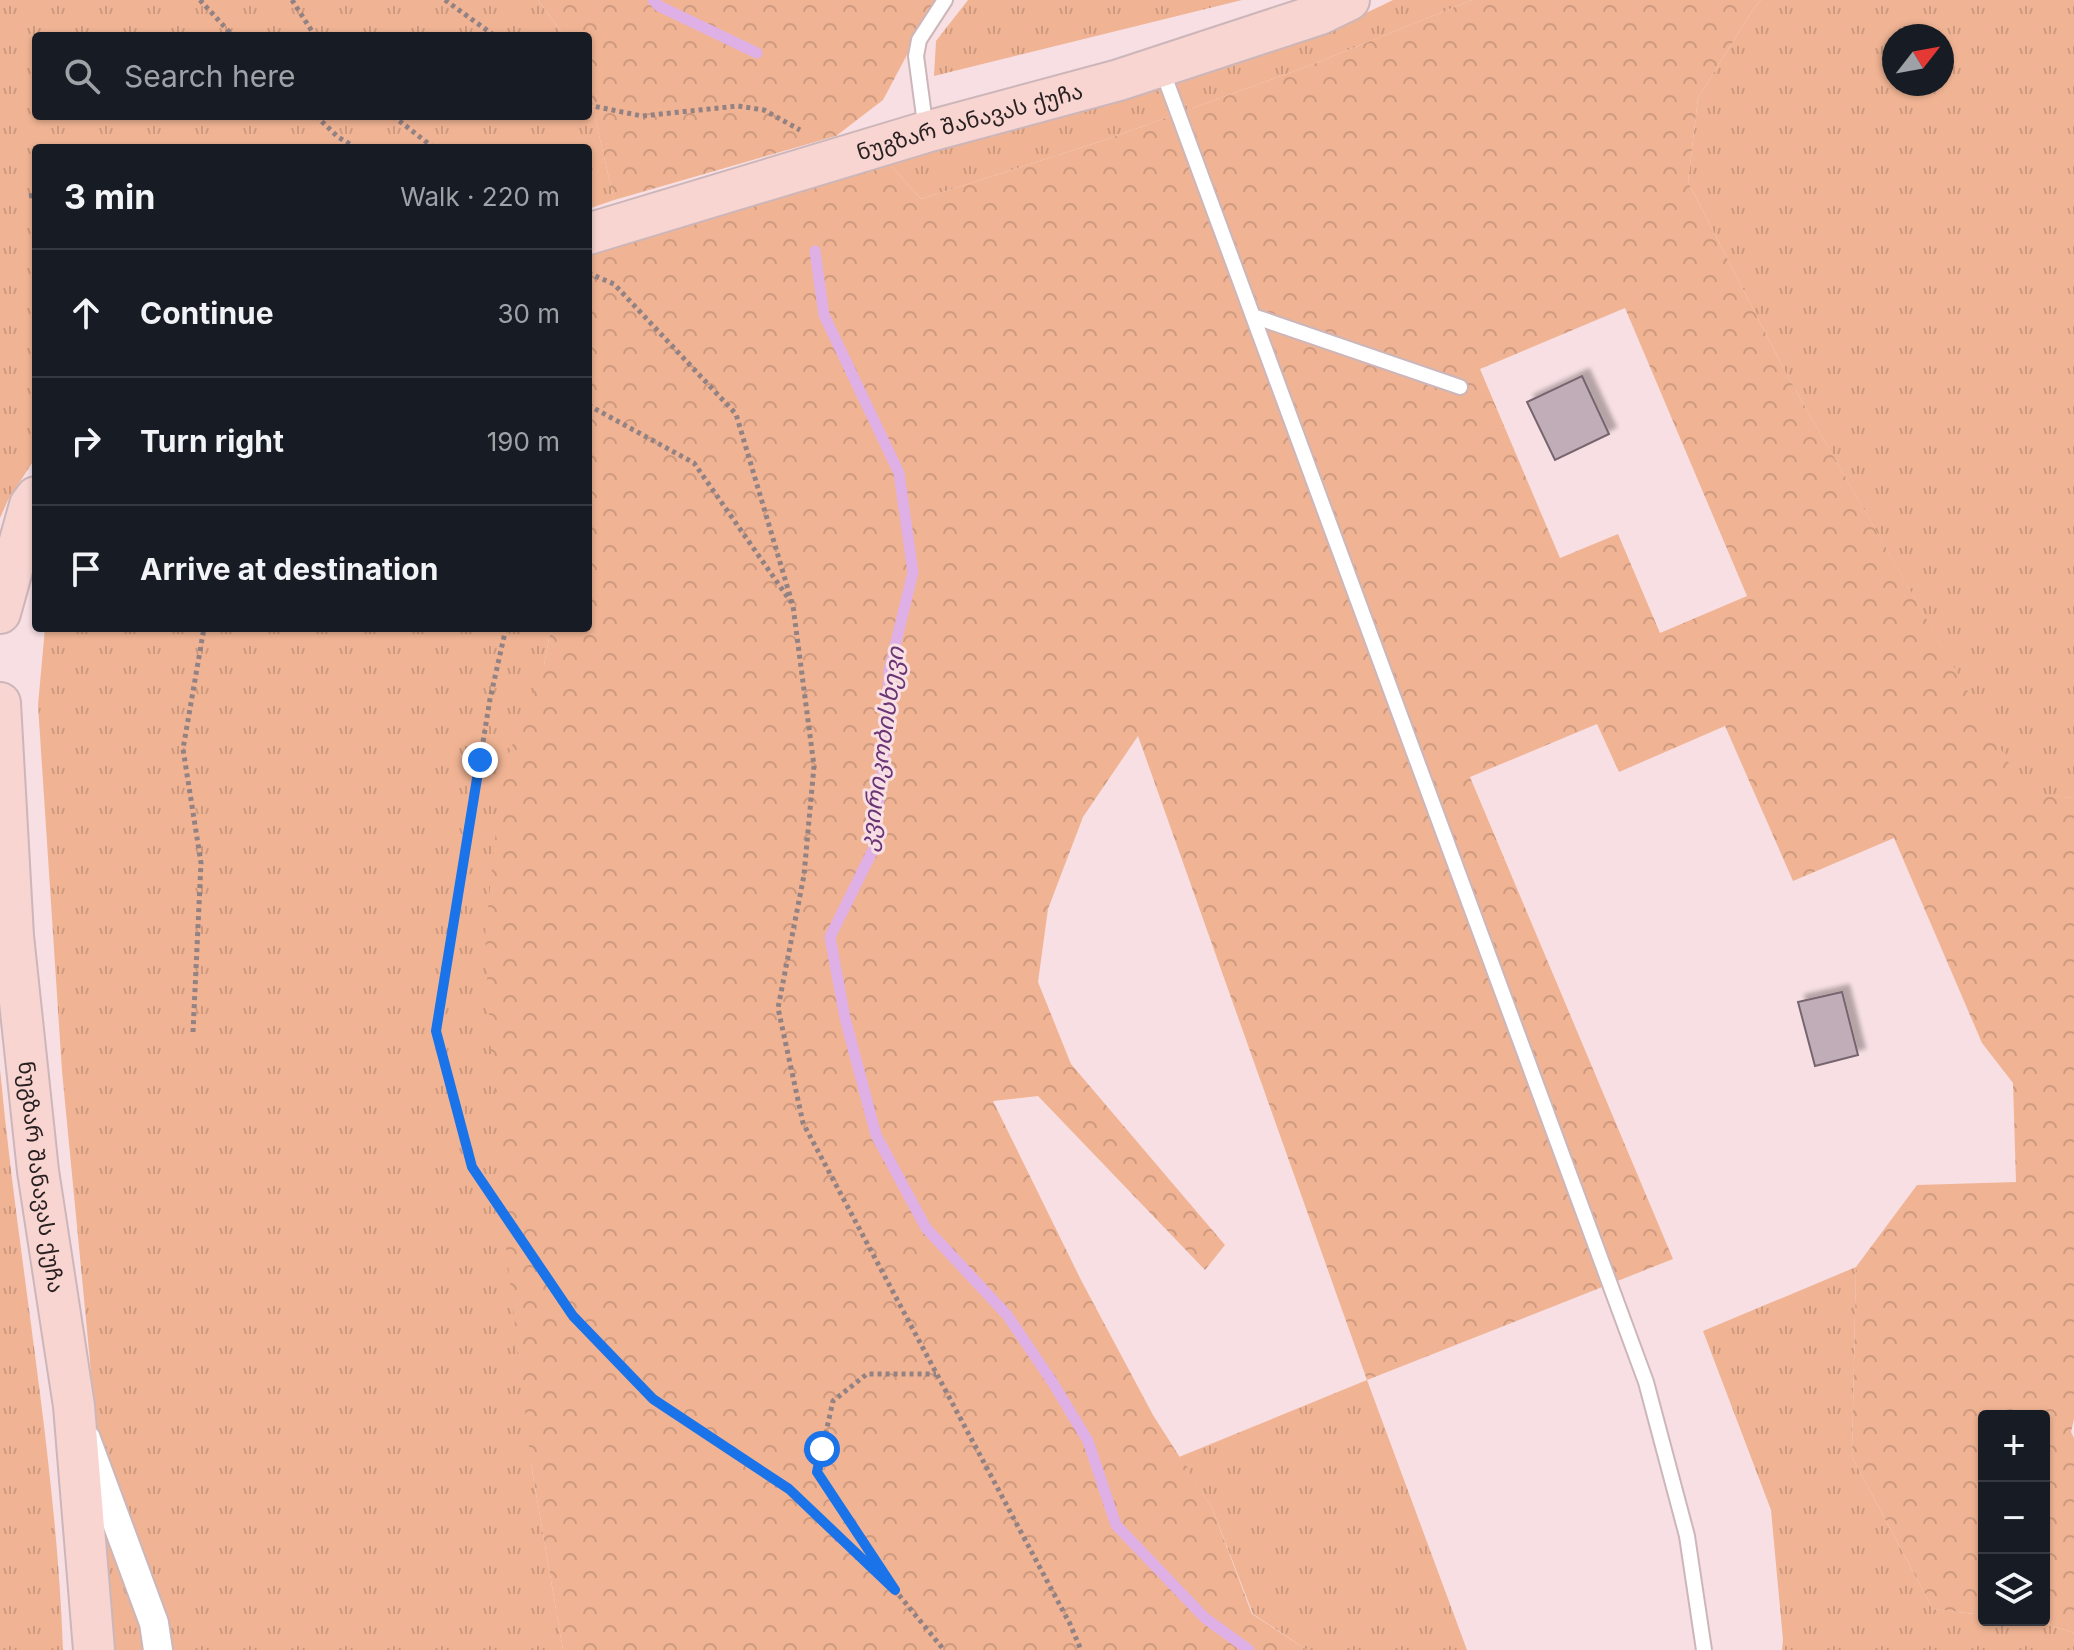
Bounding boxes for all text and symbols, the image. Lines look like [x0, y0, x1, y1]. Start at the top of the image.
north arrow [1882, 24, 1954, 96]
search box [32, 32, 592, 120]
icon: search [60, 54, 104, 98]
text: Search here [124, 58, 296, 94]
street label: ნუგზარ შანავას ქუჩა [853, 77, 1086, 165]
text: 3 min [64, 176, 155, 217]
text: Walk · 220 m [400, 181, 560, 212]
icon: ahead [64, 291, 108, 335]
text: Continue [140, 295, 274, 331]
text: 30 m [497, 298, 560, 329]
icon: right [64, 419, 108, 463]
text: Turn right [140, 423, 284, 459]
text: 190 m [487, 426, 560, 457]
icon: arrive [64, 547, 108, 591]
text: Arrive at destination [140, 551, 438, 587]
water label: კვირიკობისხევი [853, 644, 910, 853]
route end [462, 742, 498, 778]
street label: ნუგზარ შანავას ქუჩა [13, 1060, 69, 1295]
map controls [1978, 1410, 2050, 1626]
button: + [1978, 1410, 2050, 1482]
route start [804, 1431, 840, 1467]
button: − [1978, 1482, 2050, 1554]
button: layers [1978, 1554, 2050, 1626]

